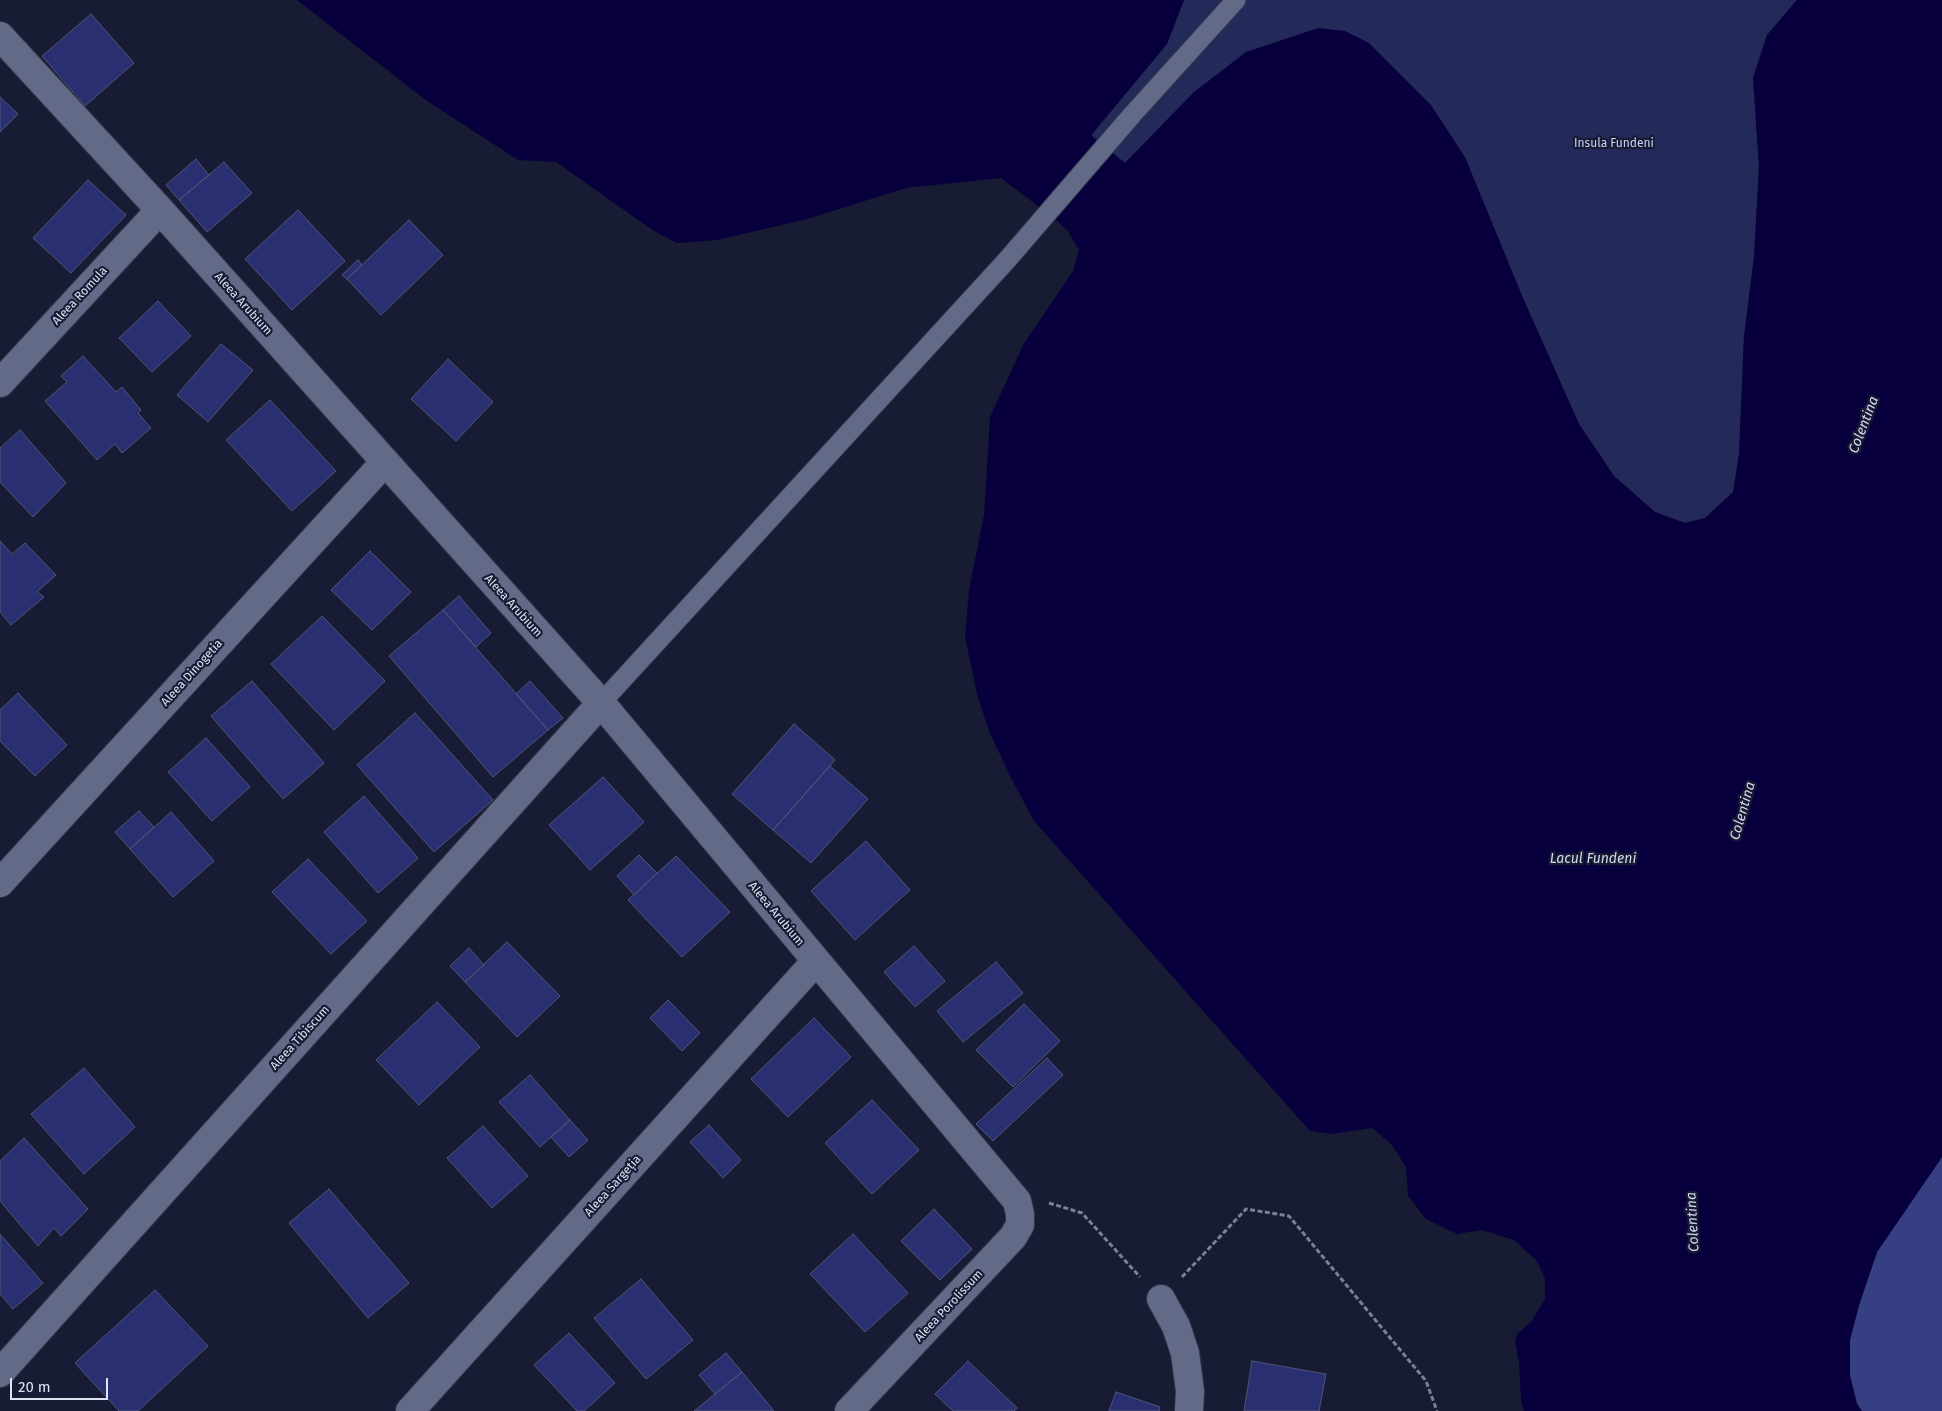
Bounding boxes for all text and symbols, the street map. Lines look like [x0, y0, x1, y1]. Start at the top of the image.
park label: Insula Fundeni [1574, 137, 1654, 151]
street label: Aleea Romula [49, 264, 111, 328]
street label: Aleea Arubium [211, 270, 275, 338]
water label: Colentina [1845, 394, 1883, 456]
street label: Aleea Arubium [481, 572, 545, 640]
street label: Aleea Dinogetia [158, 637, 226, 709]
water label: Colentina [1727, 780, 1759, 842]
water label: Lacul Fundeni [1550, 851, 1636, 867]
street label: Aleea Arubium [745, 879, 807, 949]
street label: Aleea Tibiscum [267, 1003, 333, 1073]
street label: Aleea Sargeția [582, 1152, 644, 1220]
water label: Colentina [1683, 1192, 1703, 1252]
street label: Aleea Porolissum [912, 1267, 986, 1345]
scale bar [12, 1368, 110, 1400]
text: 20 m [18, 1378, 51, 1396]

